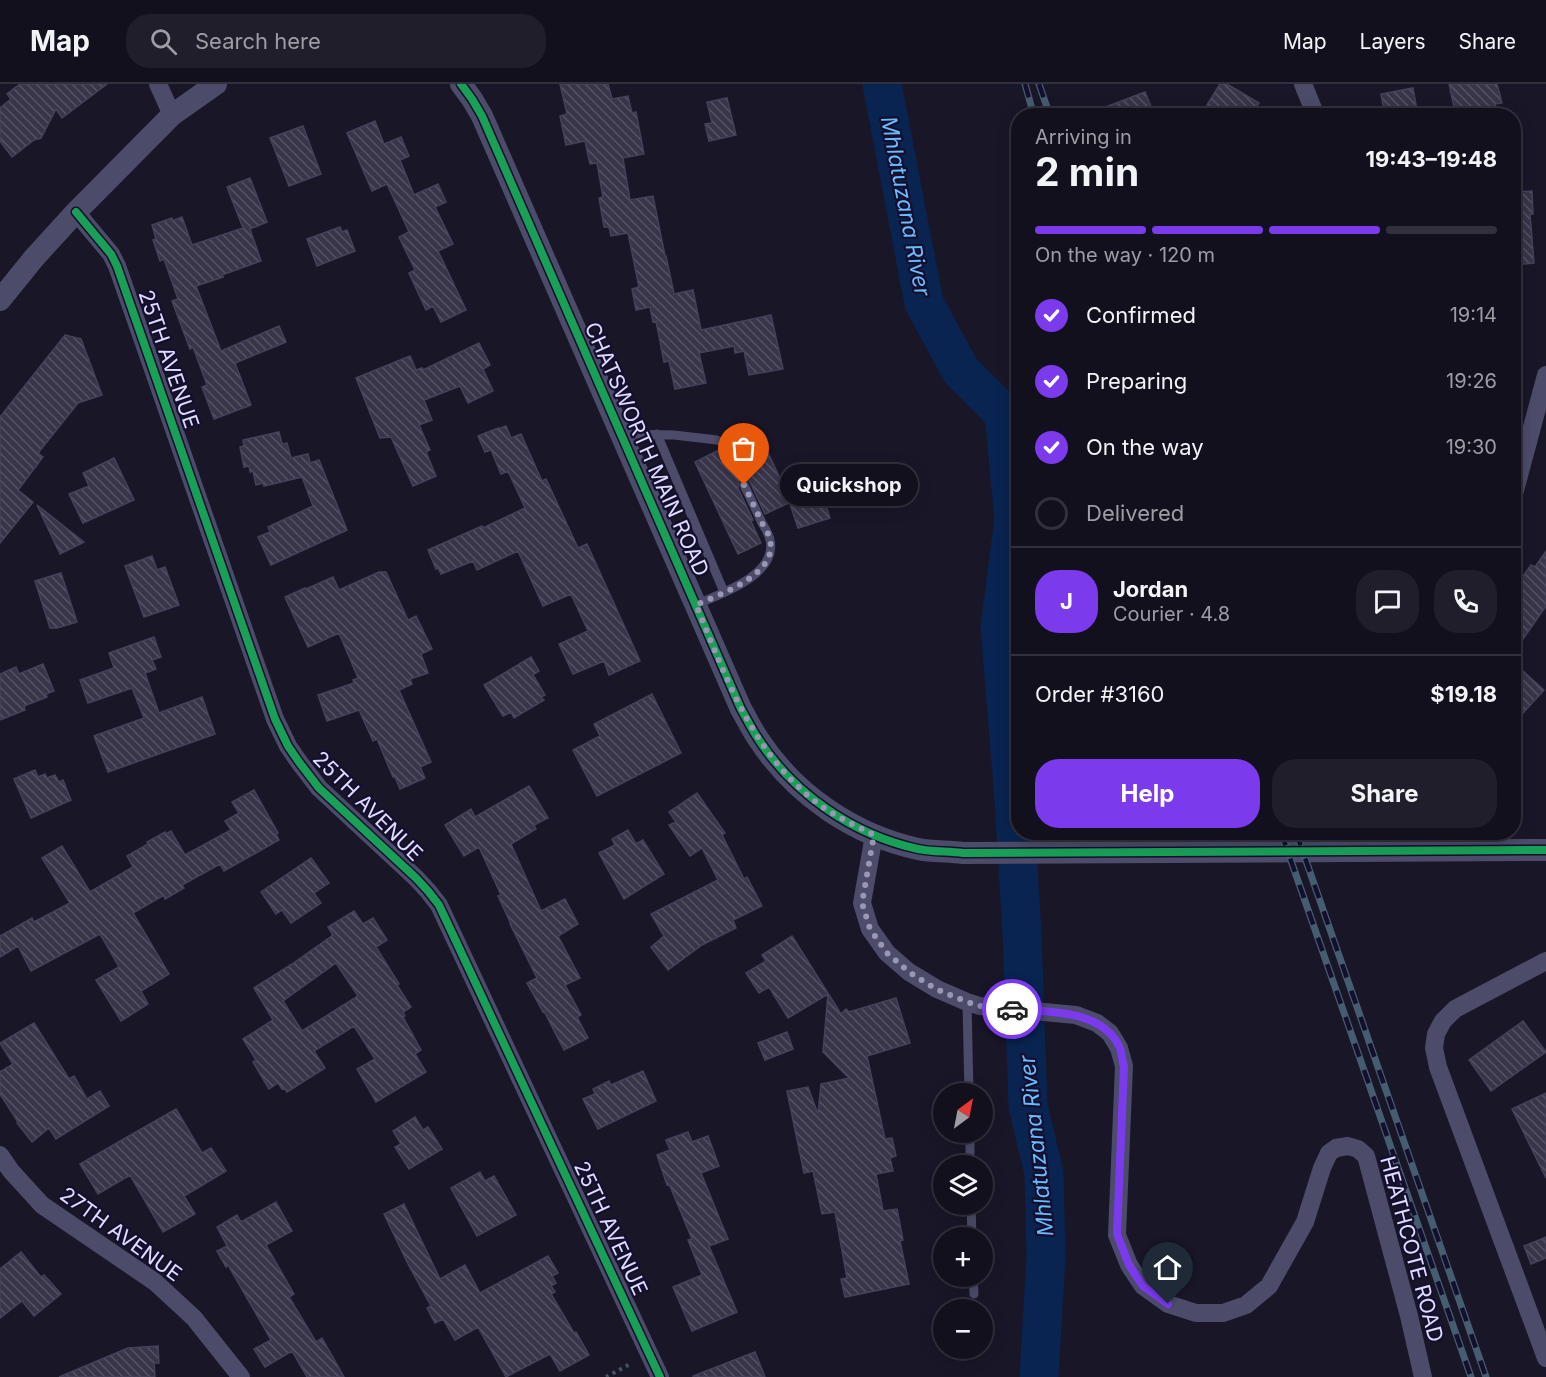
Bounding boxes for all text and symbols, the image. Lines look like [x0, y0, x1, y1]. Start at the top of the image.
search box [126, 14, 546, 68]
text: Map [30, 24, 90, 58]
icon: search [147, 25, 180, 58]
text: Search here [195, 28, 321, 54]
text: Map [1283, 29, 1327, 54]
text: Layers [1360, 29, 1426, 54]
text: Share [1459, 29, 1516, 54]
water label: Mhlatuzana River [876, 114, 936, 299]
text: Arriving in [1035, 125, 1132, 149]
text: 19:43–19:48 [1365, 146, 1497, 172]
text: 2 min [1035, 148, 1139, 195]
text: On the way · 120 m [1035, 243, 1215, 267]
street label: 25TH AVENUE [134, 286, 204, 432]
icon: check [1035, 299, 1068, 332]
text: Confirmed [1086, 302, 1196, 328]
text: 19:14 [1450, 303, 1497, 327]
street label: CHATSWORTH MAIN ROAD [580, 318, 714, 580]
icon: check [1035, 365, 1068, 398]
text: Preparing [1086, 368, 1187, 394]
text: 19:26 [1446, 369, 1497, 393]
pin [718, 423, 769, 485]
icon: check [1035, 431, 1068, 464]
icon: bag [727, 432, 760, 465]
text: On the way [1086, 434, 1204, 460]
text: 19:30 [1446, 435, 1497, 459]
callout: Quickshop [780, 464, 918, 506]
text: Quickshop [796, 473, 902, 497]
text: Delivered [1086, 500, 1184, 526]
button: chat [1356, 570, 1419, 633]
button: phone [1434, 570, 1497, 633]
text: Jordan [1113, 576, 1188, 602]
text: J [1060, 588, 1073, 614]
text: Courier · 4.8 [1113, 602, 1230, 626]
text: Order #3160 [1035, 681, 1165, 707]
text: $19.18 [1430, 681, 1497, 707]
street label: 25TH AVENUE [308, 746, 428, 866]
button: Help [1035, 759, 1260, 828]
button: Share [1272, 759, 1497, 828]
courier [982, 979, 1042, 1039]
icon: car [996, 993, 1029, 1026]
water label: Mhlatuzana River [1013, 1053, 1058, 1238]
north arrow [933, 1083, 993, 1143]
map controls [933, 1083, 993, 1359]
street label: HEATHCOTE ROAD [1375, 1153, 1449, 1345]
button: layers [933, 1155, 993, 1215]
street label: 25TH AVENUE [569, 1157, 653, 1299]
street label: 27TH AVENUE [55, 1182, 187, 1286]
button: + [933, 1227, 993, 1287]
pin [1142, 1242, 1193, 1304]
icon: home [1151, 1251, 1184, 1284]
button: − [933, 1299, 993, 1359]

